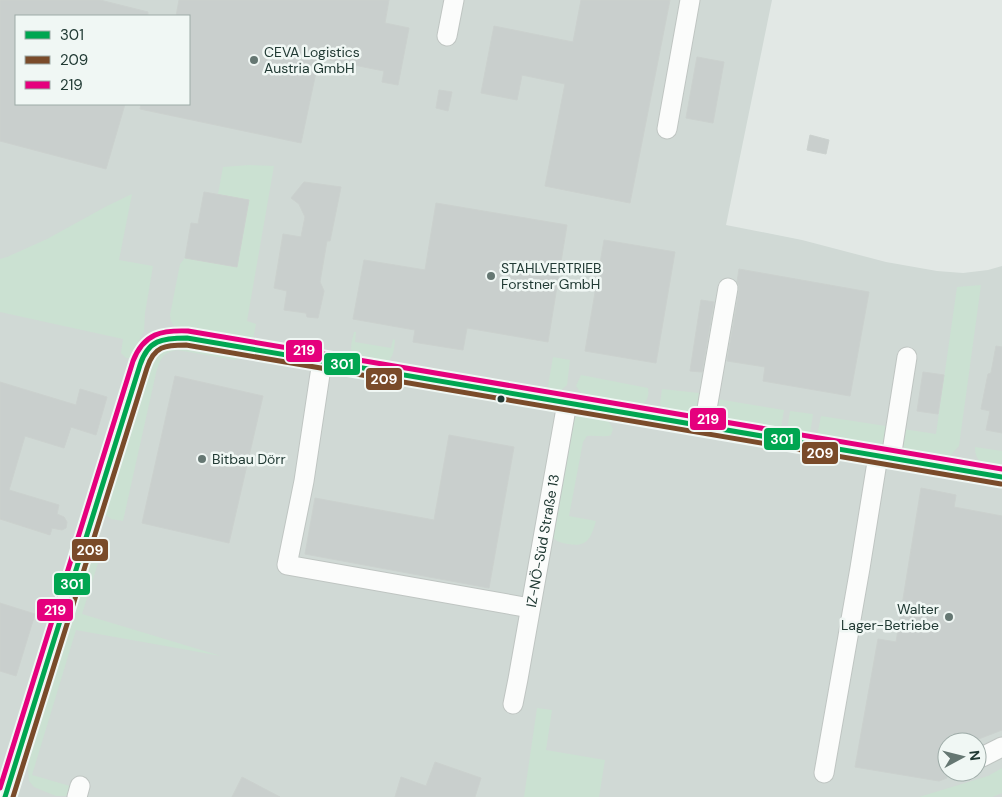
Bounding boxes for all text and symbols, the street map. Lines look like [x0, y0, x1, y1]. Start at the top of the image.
legend [15, 15, 190, 105]
text: 301 [60, 25, 84, 45]
place label: CEVA Logistics Austria GmbH [264, 43, 360, 77]
text: 209 [60, 50, 88, 70]
marker: CEVA Logistics Austria GmbH [248, 54, 260, 66]
text: 219 [60, 75, 83, 95]
place label: STAHLVERTRIEB Forstner GmbH [501, 259, 602, 293]
marker: STAHLVERTRIEB Forstner GmbH [485, 270, 497, 282]
line badge: 219 [285, 339, 323, 363]
text: 219 [293, 341, 315, 359]
line badge: 301 [323, 352, 361, 376]
text: 301 [330, 355, 354, 373]
line badge: 209 [365, 367, 403, 391]
text: 209 [371, 370, 397, 388]
unlabelled marker [496, 394, 506, 404]
line badge: 219 [689, 407, 727, 431]
text: 219 [697, 410, 719, 428]
line badge: 301 [763, 427, 801, 451]
text: 301 [770, 430, 794, 448]
line badge: 209 [801, 441, 839, 465]
text: 209 [807, 444, 833, 462]
place label: Bitbau Dörr [212, 450, 286, 468]
marker: Bitbau Dörr [196, 453, 208, 465]
street label: IZ-NÖ-Süd Straße 13 [522, 473, 563, 609]
line badge: 209 [71, 538, 109, 562]
text: 209 [77, 541, 103, 559]
line badge: 301 [53, 572, 91, 596]
text: 301 [60, 575, 84, 593]
line badge: 219 [36, 598, 74, 622]
place label: Walter Lager-Betriebe [841, 600, 939, 634]
text: 219 [44, 601, 66, 619]
marker: Walter Lager-Betriebe [943, 611, 955, 623]
north arrow [937, 732, 987, 782]
text: N [965, 749, 984, 762]

